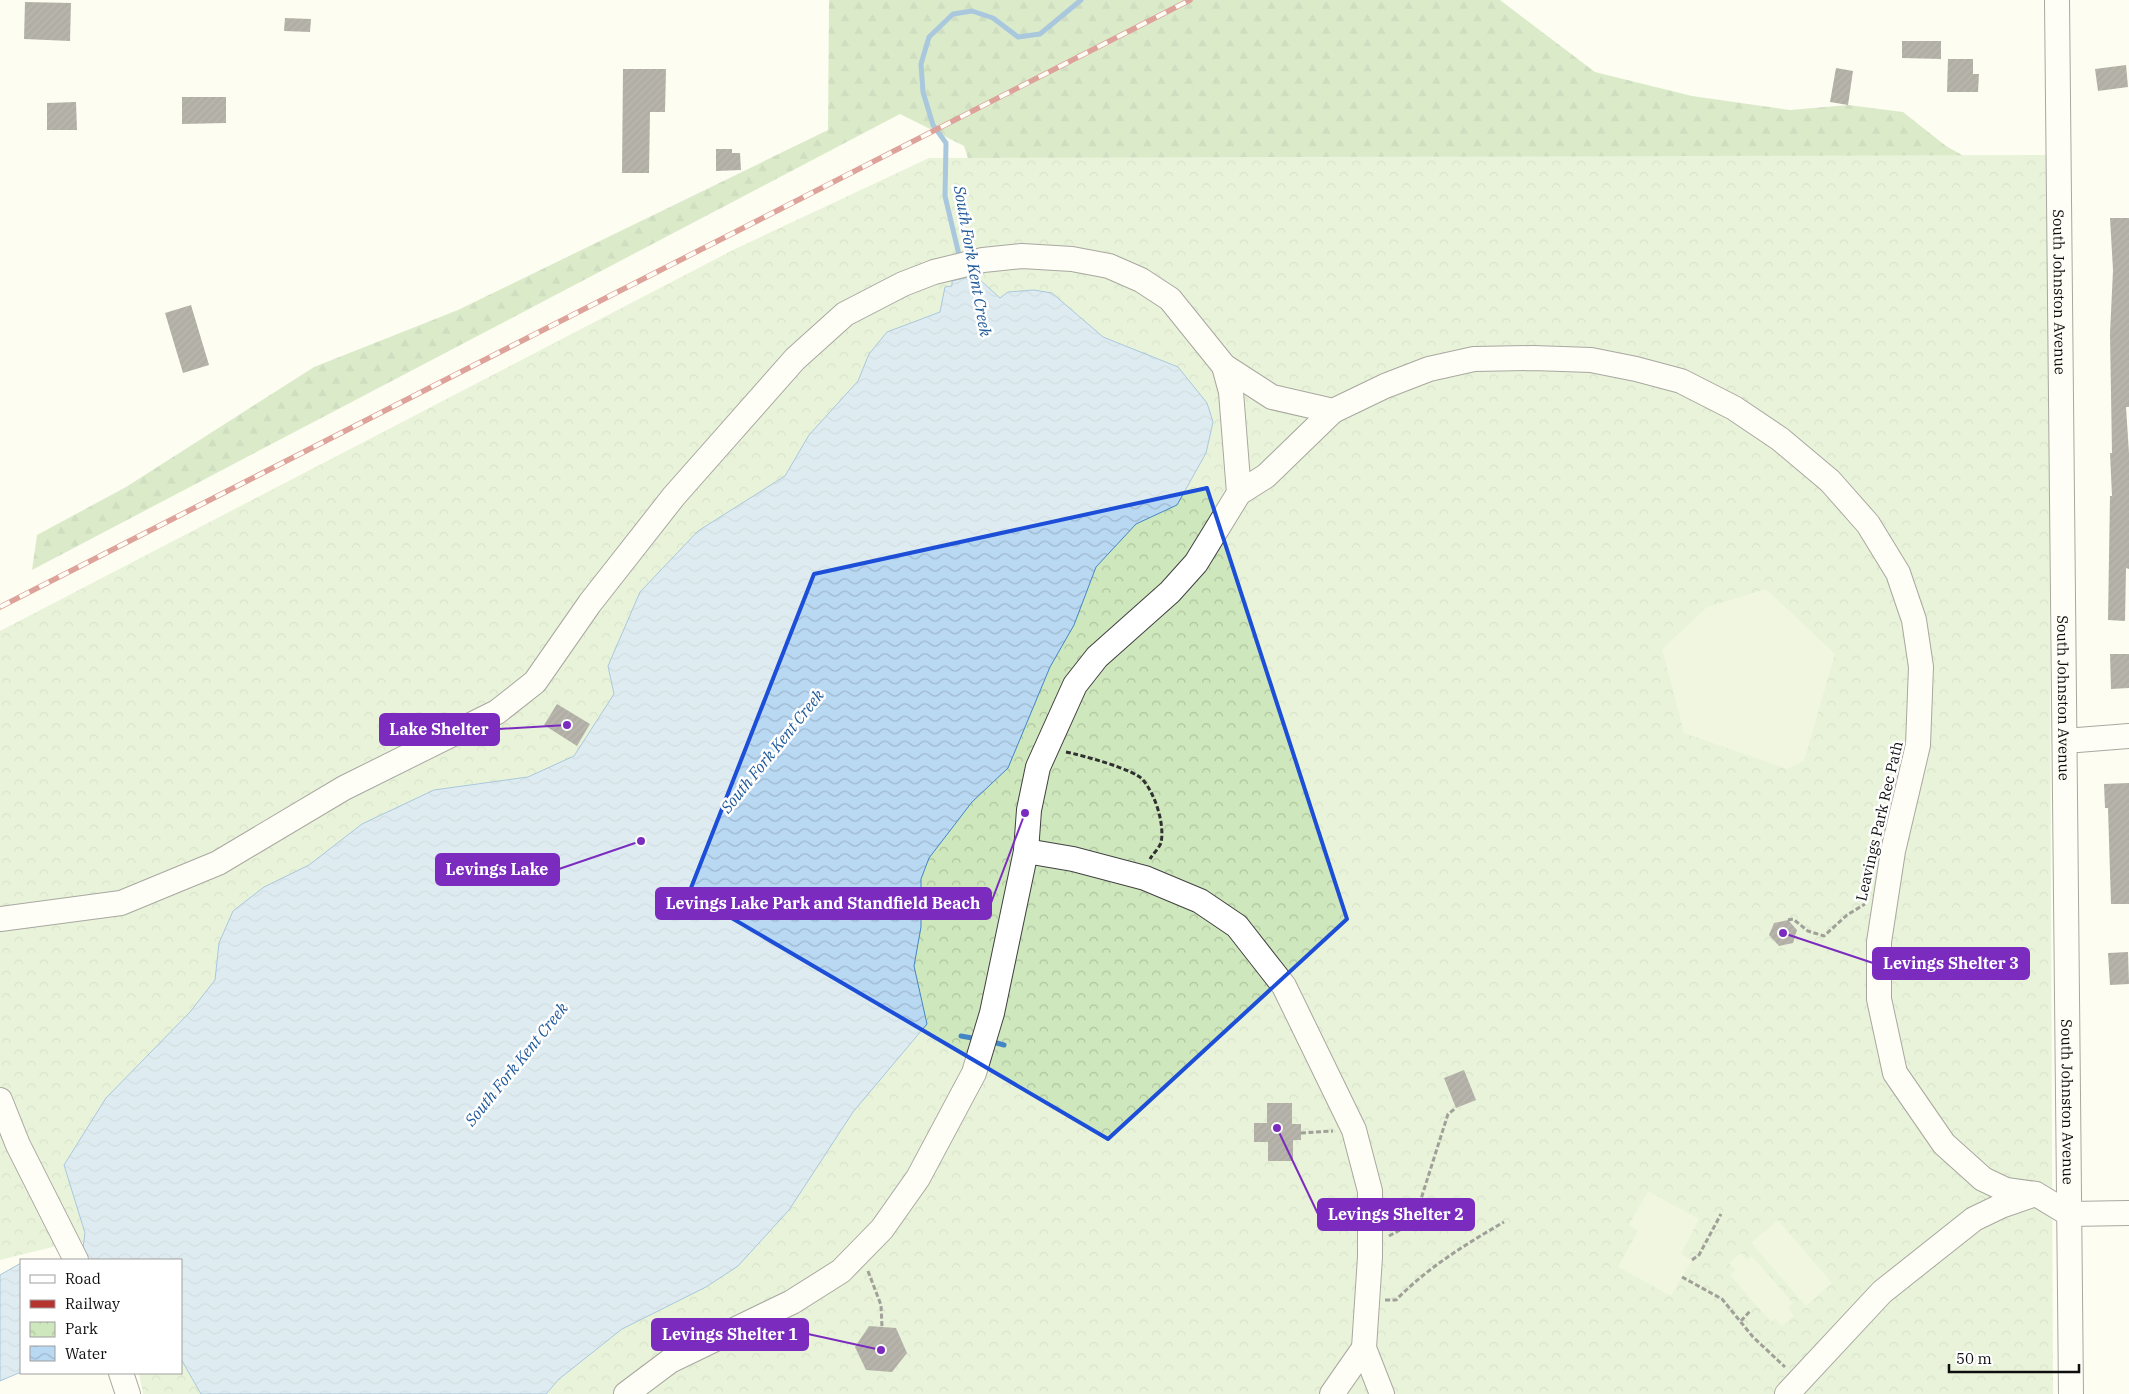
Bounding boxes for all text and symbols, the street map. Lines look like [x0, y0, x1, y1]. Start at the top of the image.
water label: South Fork Kent Creek [950, 183, 996, 339]
street label: South Johnston Avenue [2050, 209, 2070, 375]
street label: South Johnston Avenue [2054, 615, 2074, 781]
water label: South Fork Kent Creek [715, 685, 828, 818]
callout: Lake Shelter [380, 714, 499, 745]
text: Lake Shelter [389, 719, 489, 739]
street label: Leavings Park Rec Path [1851, 739, 1907, 903]
callout: Levings Lake [436, 854, 559, 885]
text: Levings Lake [446, 859, 548, 879]
callout: Levings Lake Park and Standfield Beach [656, 888, 991, 919]
text: Levings Lake Park and Standfield Beach [666, 893, 980, 913]
callout: Levings Shelter 3 [1873, 948, 2029, 979]
text: Levings Shelter 3 [1883, 953, 2019, 973]
water label: South Fork Kent Creek [459, 998, 572, 1131]
street label: South Johnston Avenue [2058, 1019, 2078, 1185]
callout: Levings Shelter 2 [1318, 1199, 1474, 1230]
text: Levings Shelter 2 [1328, 1204, 1464, 1224]
legend [20, 1259, 182, 1374]
text: Road [65, 1269, 101, 1288]
text: Railway [65, 1294, 120, 1313]
text: Park [65, 1319, 98, 1338]
callout: Levings Shelter 1 [652, 1319, 808, 1350]
text: Levings Shelter 1 [662, 1324, 798, 1344]
scale bar [1949, 1342, 2079, 1374]
text: Water [65, 1344, 107, 1363]
text: 50 m [1956, 1349, 1992, 1368]

